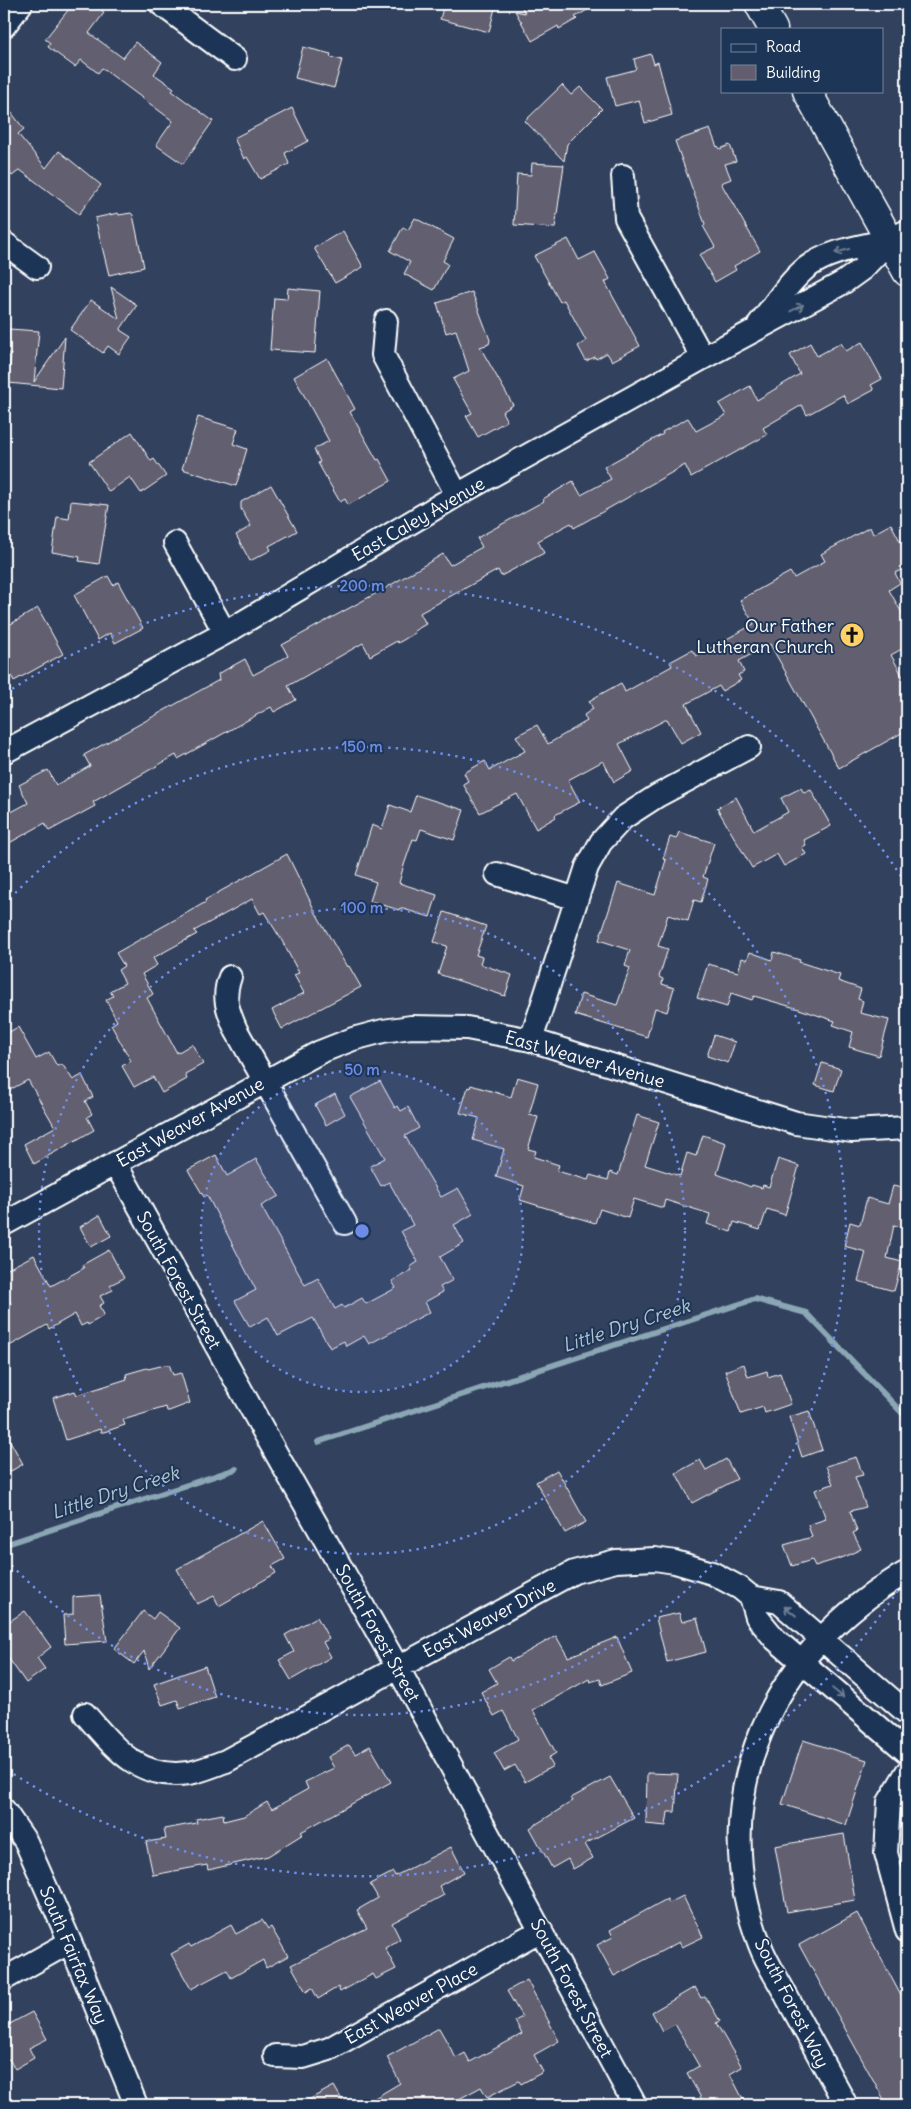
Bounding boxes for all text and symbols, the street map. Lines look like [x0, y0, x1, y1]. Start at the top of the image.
legend [721, 28, 884, 92]
text: Road [766, 37, 801, 56]
text: Building [766, 63, 821, 82]
one-way arrow [834, 247, 850, 257]
one-way arrow [789, 303, 804, 312]
street label: East Caley Avenue [347, 472, 489, 566]
text: 200 m [340, 576, 384, 595]
place label: Our Father Lutheran Church [696, 614, 835, 658]
church icon: Our Father Lutheran Church [839, 622, 865, 648]
text: 150 m [341, 737, 383, 756]
text: 100 m [341, 898, 383, 917]
street label: East Weaver Avenue [502, 1025, 668, 1093]
text: 50 m [344, 1060, 380, 1079]
street label: East Weaver Avenue [112, 1072, 268, 1172]
street label: South Forest Street [132, 1207, 226, 1353]
centre of rings [353, 1222, 371, 1240]
water label: Little Dry Creek [559, 1293, 694, 1357]
water label: Little Dry Creek [48, 1460, 183, 1524]
street label: South Forest Street [331, 1560, 425, 1706]
street label: East Weaver Drive [419, 1573, 559, 1663]
one-way arrow [784, 1605, 797, 1616]
one-way arrow [832, 1688, 845, 1699]
street label: South Fairfax Way [35, 1883, 113, 2027]
street label: South Forest Street [526, 1915, 618, 2061]
street label: South Forest Way [749, 1934, 835, 2072]
street label: East Weaver Place [341, 1957, 481, 2049]

